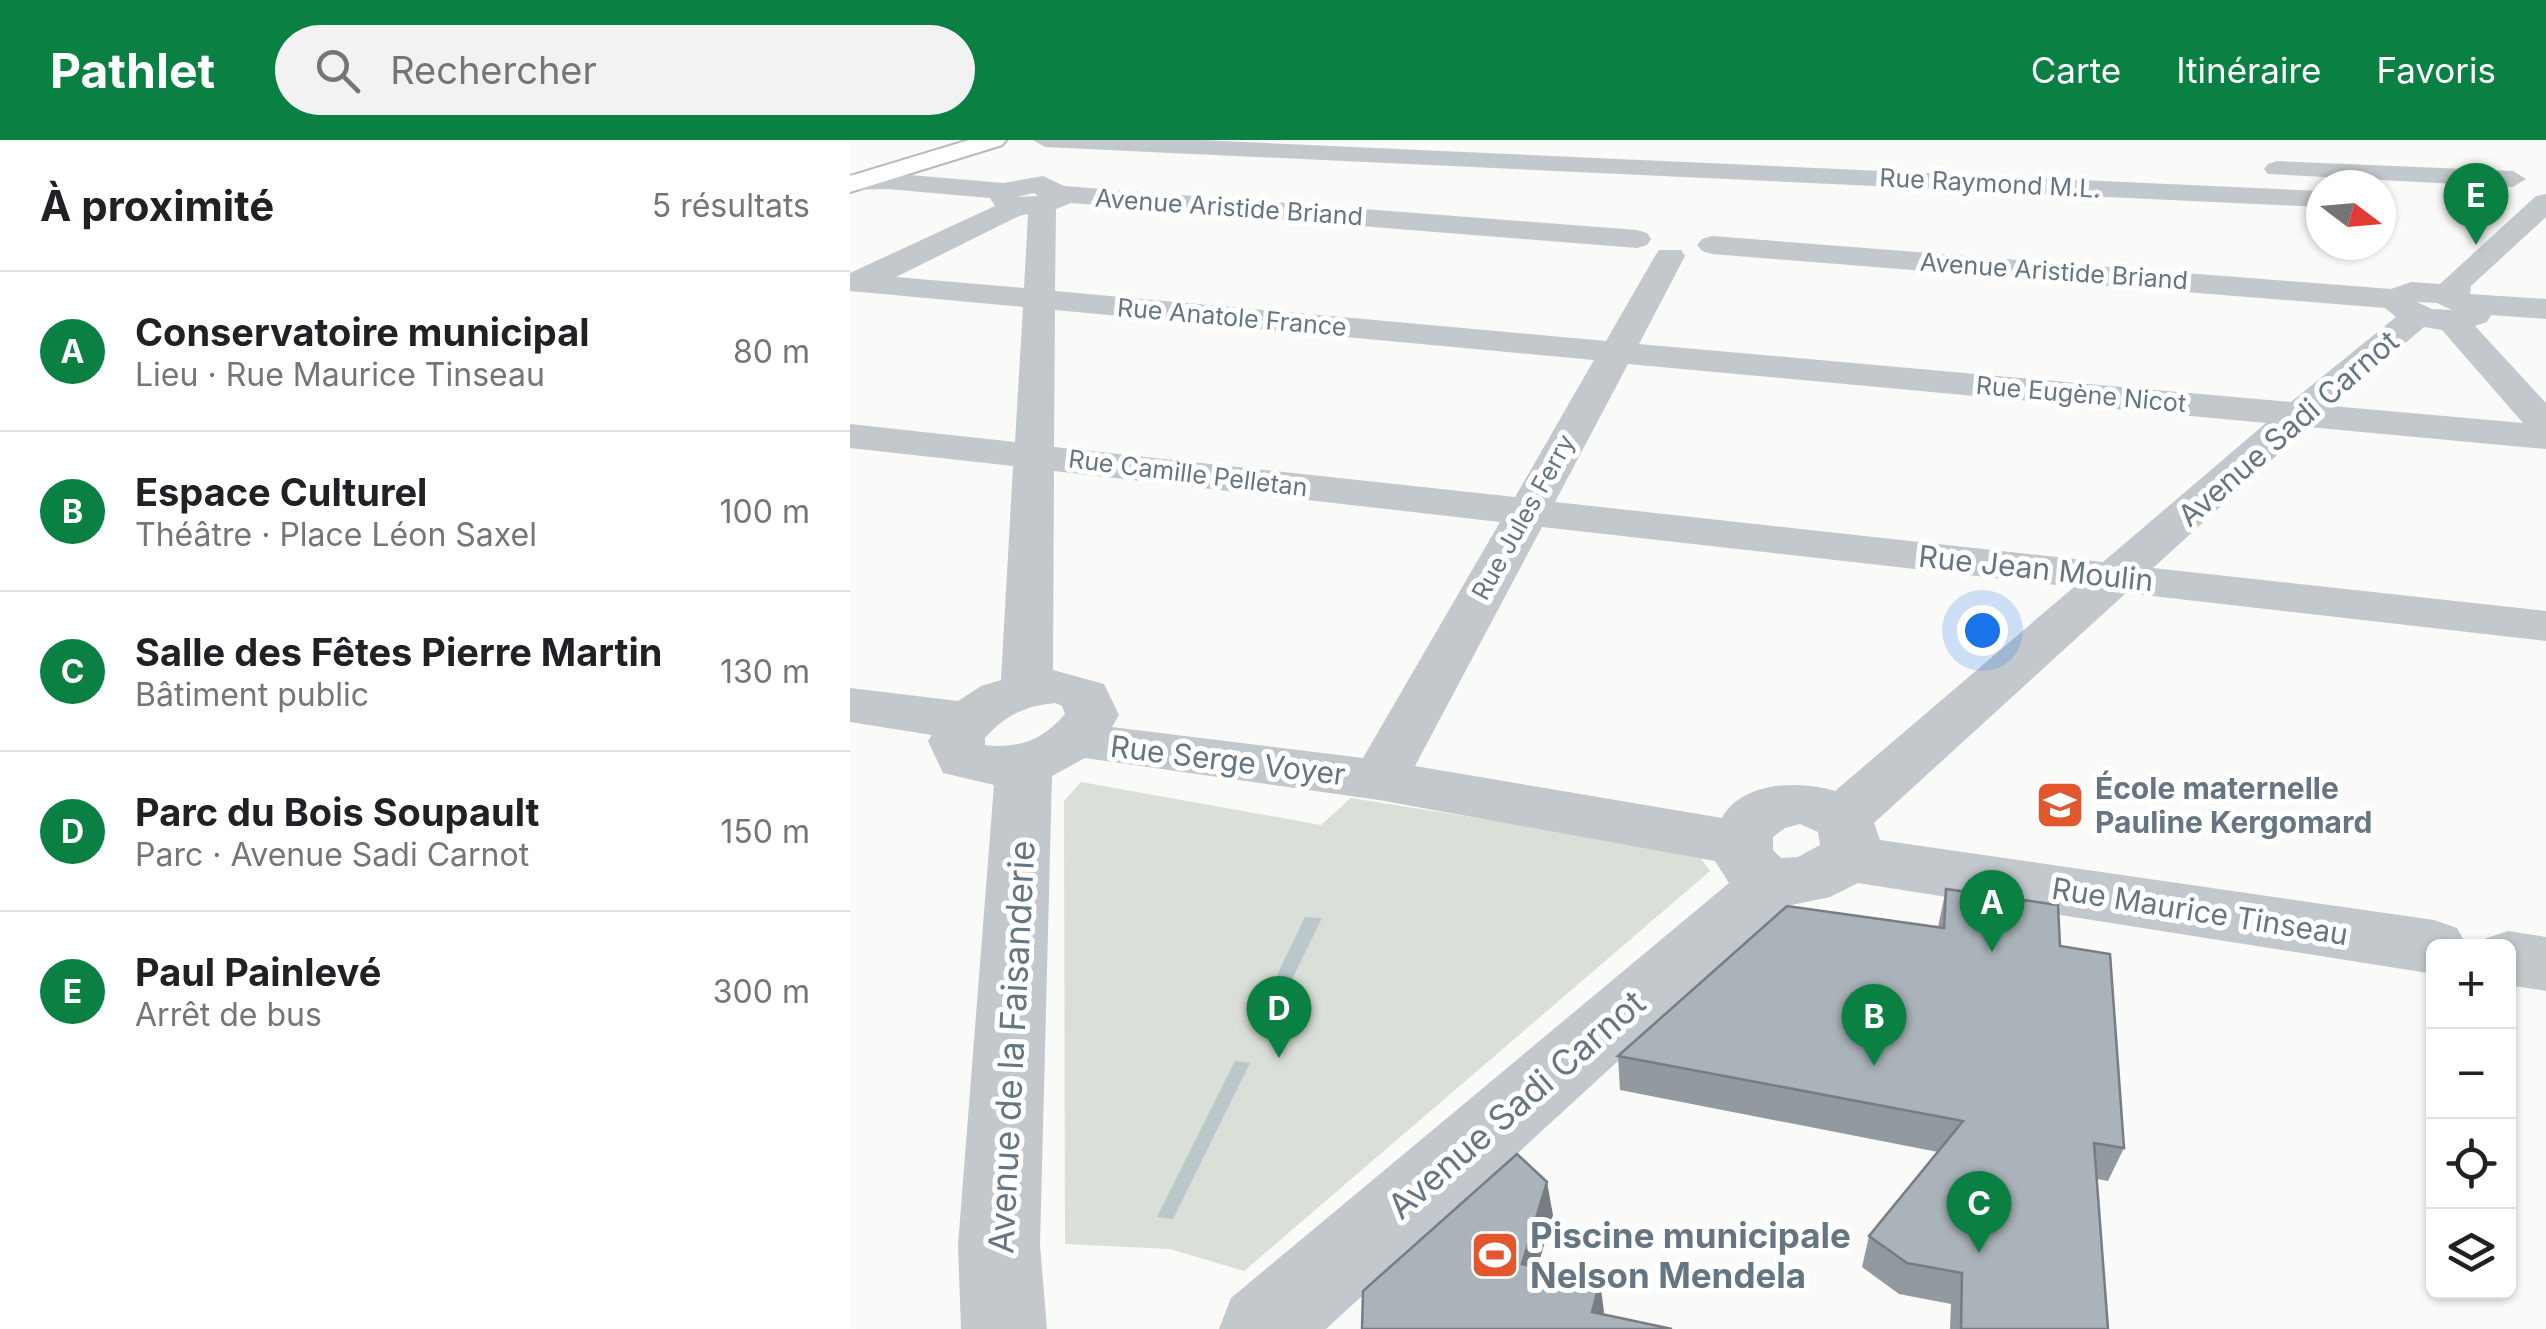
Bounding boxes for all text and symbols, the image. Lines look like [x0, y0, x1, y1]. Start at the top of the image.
search box [275, 25, 975, 115]
text: Pathlet [50, 41, 215, 100]
icon: search [310, 43, 365, 98]
text: Rechercher [390, 47, 597, 93]
text: Carte [2031, 49, 2121, 91]
text: Itinéraire [2176, 49, 2321, 91]
text: Favoris [2376, 49, 2496, 91]
street label: Rue Raymond M.L. [1879, 162, 2101, 204]
pin: E [2444, 162, 2508, 245]
north arrow [2306, 170, 2396, 260]
text: À proximité [40, 180, 274, 231]
street label: Avenue Aristide Briand [1094, 183, 1364, 231]
text: 5 résultats [652, 186, 810, 225]
street label: Avenue Aristide Briand [1919, 247, 2189, 295]
street label: Rue Anatole France [1116, 292, 1348, 342]
text: Conservatoire municipal [135, 309, 590, 355]
street label: Avenue Sadi Carnot [2171, 322, 2406, 533]
text: A [61, 332, 84, 371]
text: 80 m [733, 332, 810, 371]
text: Lieu · Rue Maurice Tinseau [135, 355, 545, 394]
street label: Rue Eugène Nicot [1975, 370, 2187, 418]
street label: Rue Jules Ferry [1465, 429, 1581, 605]
street label: Rue Camille Pelletan [1067, 443, 1309, 503]
text: Espace Culturel [135, 469, 427, 515]
text: B [62, 492, 83, 531]
text: 100 m [720, 492, 810, 531]
text: Théâtre · Place Léon Saxel [135, 515, 537, 554]
street label: Rue Jean Moulin [1917, 538, 2155, 598]
your location [1957, 605, 2008, 656]
text: Salle des Fêtes Pierre Martin [135, 629, 662, 675]
text: C [61, 652, 84, 691]
text: 130 m [720, 652, 810, 691]
text: Bâtiment public [135, 675, 369, 714]
street label: Rue Serge Voyer [1108, 728, 1348, 792]
place label: École maternelle Pauline Kergomard [2095, 770, 2372, 840]
school or university icon: École maternelle Pauline Kergomard [2034, 779, 2086, 831]
text: Parc du Bois Soupault [135, 789, 539, 835]
text: D [61, 812, 84, 851]
text: 150 m [720, 812, 810, 851]
text: Parc · Avenue Sadi Carnot [135, 835, 529, 874]
street label: Avenue de la Faisanderie [979, 839, 1043, 1255]
pin: A [1960, 870, 2024, 952]
street label: Rue Maurice Tinseau [2049, 870, 2351, 952]
map controls [2426, 939, 2516, 1299]
button: + [2426, 939, 2516, 1029]
text: Paul Painlevé [135, 949, 381, 995]
text: E [63, 972, 82, 1011]
text: 300 m [713, 972, 810, 1011]
pin: D [1246, 976, 1312, 1058]
street label: Avenue Sadi Carnot [1379, 981, 1653, 1227]
pin: B [1842, 984, 1906, 1066]
text: Arrêt de bus [135, 995, 322, 1034]
button: − [2426, 1029, 2516, 1119]
button: locate [2426, 1119, 2516, 1209]
pin: C [1946, 1170, 2012, 1253]
button: layers [2426, 1209, 2516, 1299]
place label: Piscine municipale Nelson Mendela [1530, 1214, 1851, 1296]
sports icon: Piscine municipale Nelson Mendela [1469, 1229, 1521, 1281]

